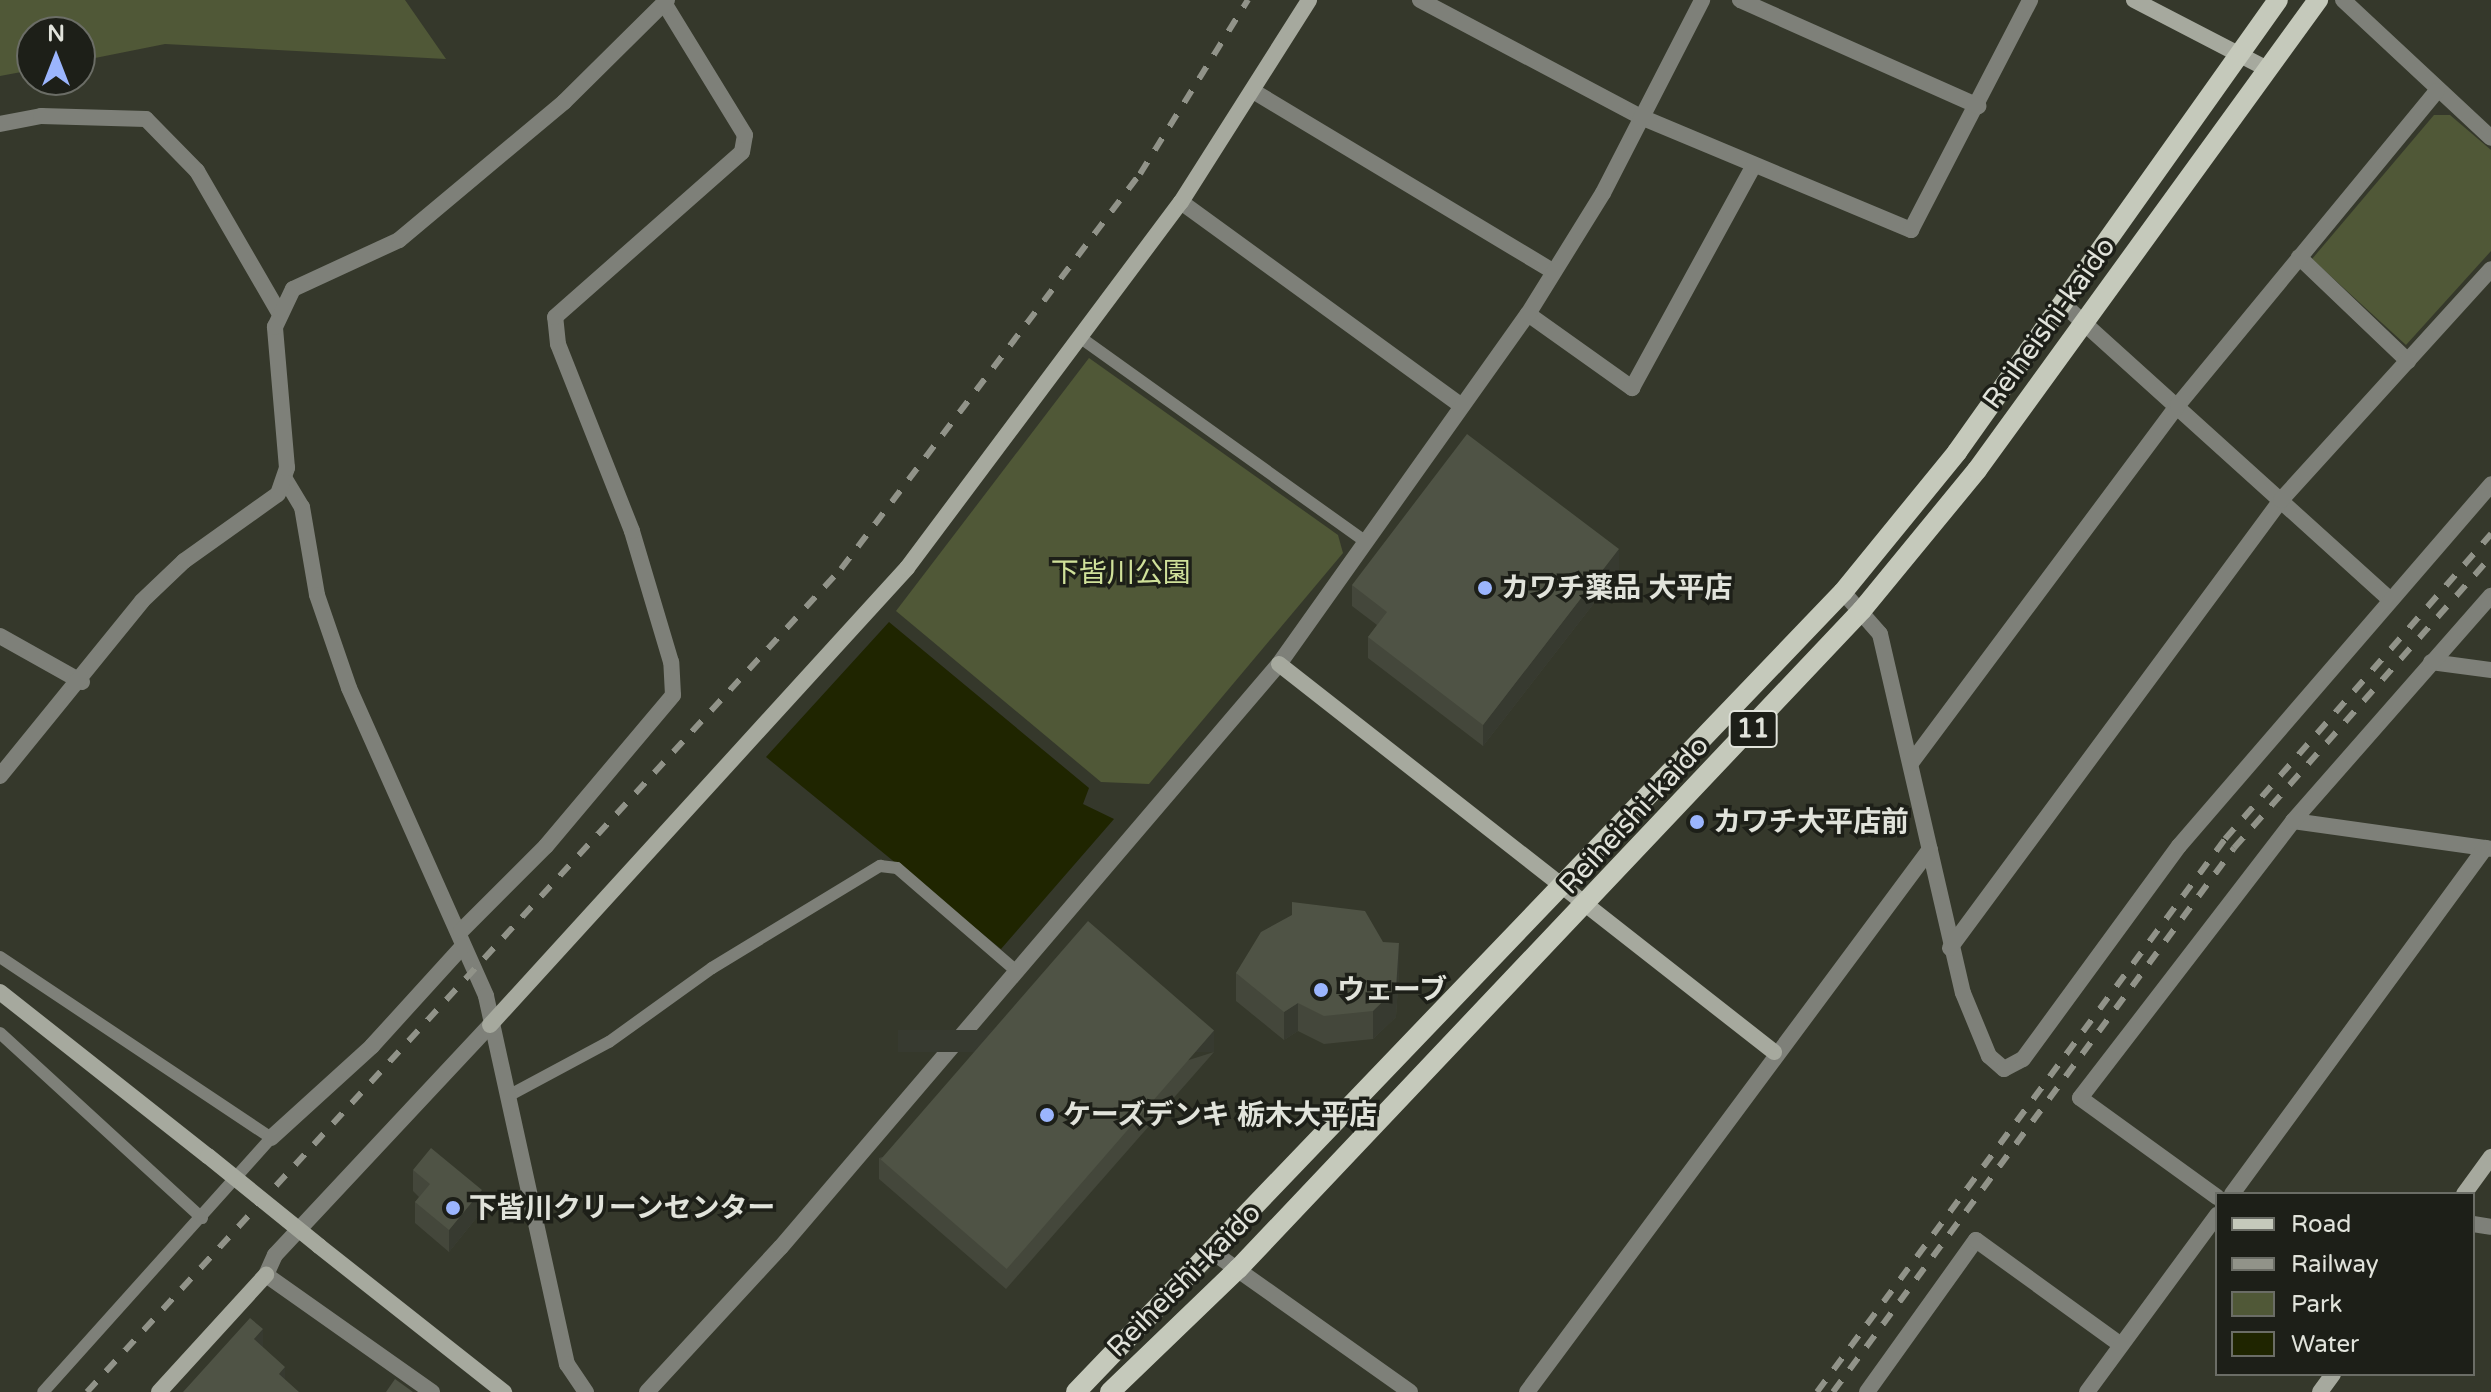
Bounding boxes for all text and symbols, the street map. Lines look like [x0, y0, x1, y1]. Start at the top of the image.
north arrow [16, 16, 96, 96]
text: N [47, 21, 65, 47]
street label: Reiheishi-kaido [1975, 231, 2123, 415]
park label: 下皆川公園 [1051, 556, 1191, 590]
place label: カワチ薬品 大平店 [1501, 571, 1732, 605]
marker: カワチ薬品 大平店 [1476, 579, 1494, 597]
road number: 11 [1727, 707, 1779, 751]
street label: Reiheishi-kaido [1552, 729, 1716, 901]
place label: カワチ大平店前 [1713, 805, 1909, 839]
marker: カワチ大平店前 [1688, 813, 1706, 831]
place label: ウェーブ [1337, 973, 1449, 1007]
marker: ウェーブ [1312, 981, 1330, 999]
place label: ケーズデンキ 栃木大平店 [1063, 1098, 1378, 1132]
marker: ケーズデンキ 栃木大平店 [1038, 1106, 1056, 1124]
place label: 下皆川クリーンセンター [469, 1191, 777, 1225]
legend [2215, 1192, 2475, 1376]
street label: Reiheishi-kaido [1100, 1196, 1268, 1364]
marker: 下皆川クリーンセンター [444, 1199, 462, 1217]
text: Road [2291, 1210, 2351, 1239]
text: Railway [2291, 1250, 2379, 1279]
text: Park [2291, 1290, 2342, 1319]
text: Water [2291, 1330, 2359, 1359]

